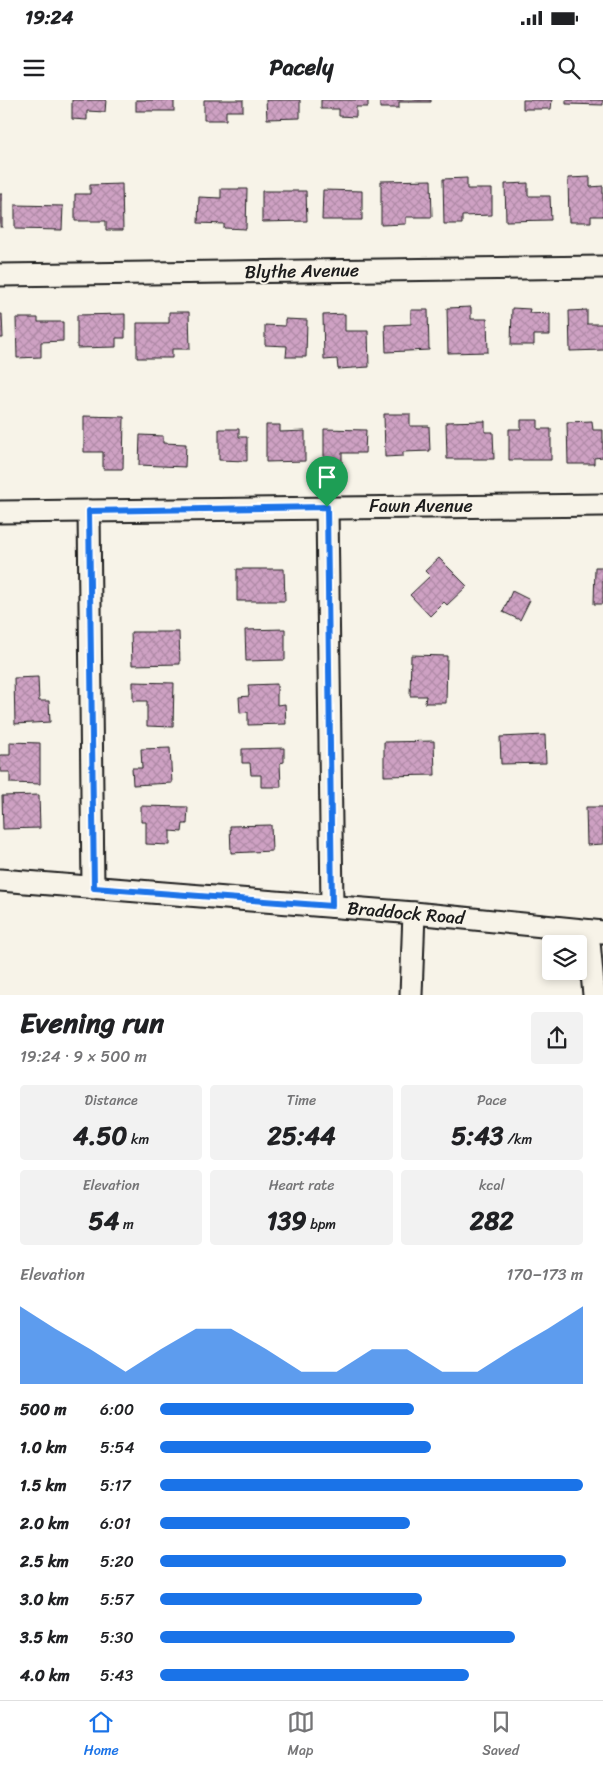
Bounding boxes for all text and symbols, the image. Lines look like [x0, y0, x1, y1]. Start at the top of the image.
text: 19:24 [25, 1, 73, 34]
text: Pacely [269, 48, 334, 87]
icon: menu [20, 54, 48, 82]
icon: search [555, 54, 583, 82]
street label: Blythe Avenue [244, 254, 360, 288]
pin [306, 456, 348, 507]
icon: arrive [313, 463, 341, 491]
street label: Fawn Avenue [369, 490, 473, 522]
street label: Braddock Road [346, 892, 467, 934]
map controls [542, 935, 587, 980]
button: layers [542, 935, 587, 980]
text: Evening run [20, 998, 164, 1047]
button: share [531, 1012, 583, 1064]
text: 19:24 · 9 × 500 m [20, 1042, 147, 1071]
text: Distance [85, 1088, 138, 1113]
text: Time [287, 1088, 316, 1113]
text: Pace [477, 1088, 507, 1113]
text: 4.50 [73, 1113, 127, 1158]
text: 25:44 [267, 1113, 336, 1158]
text: 5:43 [451, 1113, 504, 1158]
text: km [127, 1127, 149, 1152]
text: /km [504, 1127, 532, 1152]
text: Elevation [83, 1173, 140, 1198]
text: Heart rate [269, 1173, 334, 1198]
text: kcal [479, 1173, 505, 1198]
text: 54 [89, 1198, 119, 1243]
text: 139 [267, 1198, 307, 1243]
text: 282 [470, 1198, 514, 1243]
text: m [119, 1212, 134, 1237]
text: bpm [307, 1212, 336, 1237]
text: Elevation [20, 1260, 85, 1289]
text: 170–173 m [507, 1260, 583, 1289]
text: 500 m [20, 1395, 66, 1424]
text: 6:00 [100, 1395, 134, 1424]
text: 1.0 km [20, 1433, 67, 1462]
text: 5:54 [100, 1433, 134, 1462]
text: 1.5 km [20, 1471, 66, 1500]
text: 5:17 [100, 1471, 131, 1500]
text: 2.0 km [20, 1509, 69, 1538]
text: 6:01 [100, 1509, 131, 1538]
text: 2.5 km [20, 1547, 69, 1576]
text: 5:20 [100, 1547, 134, 1576]
text: 3.0 km [20, 1585, 69, 1614]
text: 5:57 [100, 1585, 134, 1614]
text: 3.5 km [20, 1623, 68, 1652]
text: 5:30 [100, 1623, 134, 1652]
text: 4.0 km [20, 1661, 70, 1690]
text: 5:43 [100, 1661, 133, 1690]
tab: Home [84, 1708, 119, 1763]
tab: Map [287, 1708, 315, 1763]
tab: Saved [482, 1708, 519, 1763]

